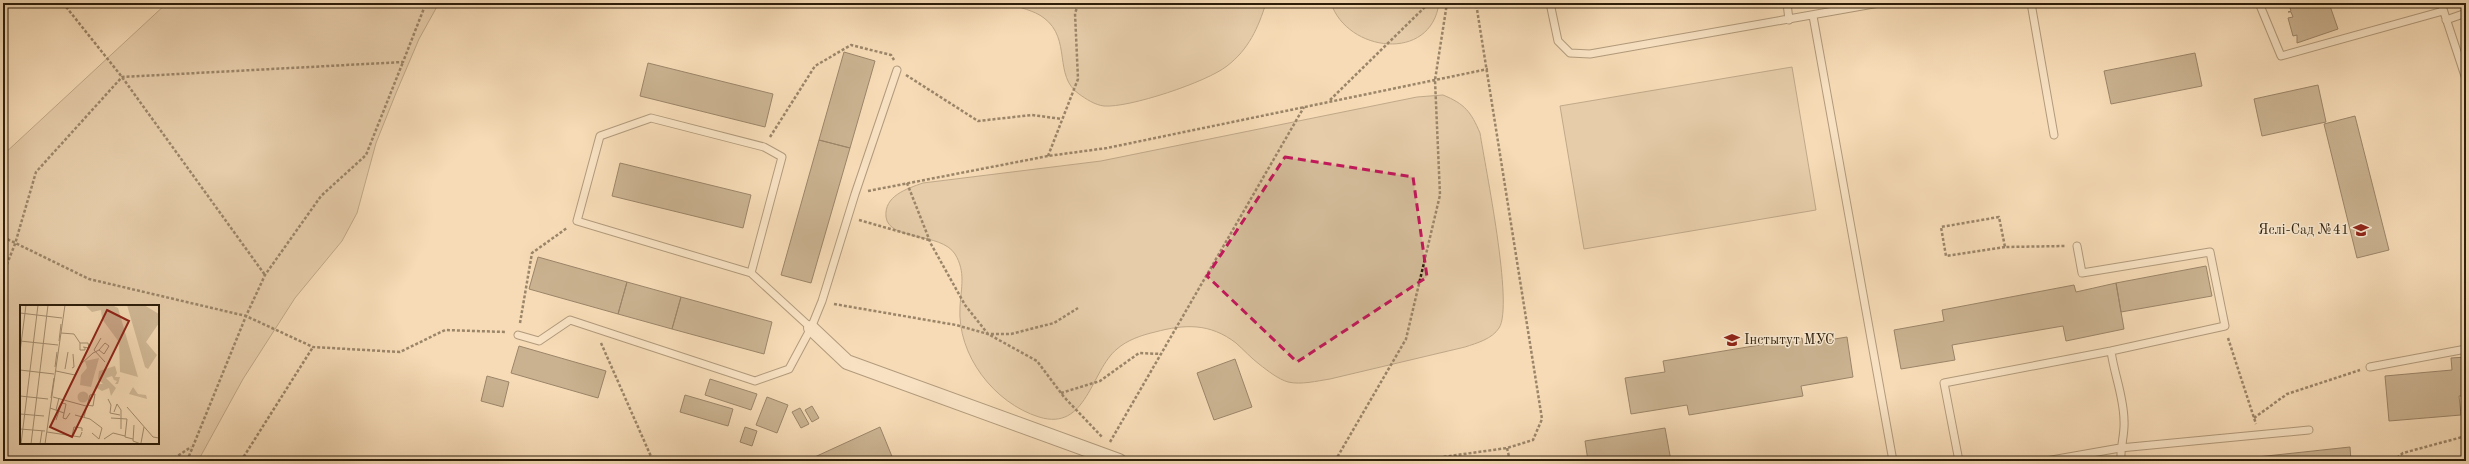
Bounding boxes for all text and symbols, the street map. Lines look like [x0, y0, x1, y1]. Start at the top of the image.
school or university icon: Яслі-Сад №41 [2352, 221, 2370, 239]
place label: Яслі-Сад №41 [2258, 223, 2349, 237]
inset map [20, 305, 159, 444]
school or university icon: Інстытут МУС [1723, 331, 1741, 349]
place label: Інстытут МУС [1744, 333, 1835, 347]

